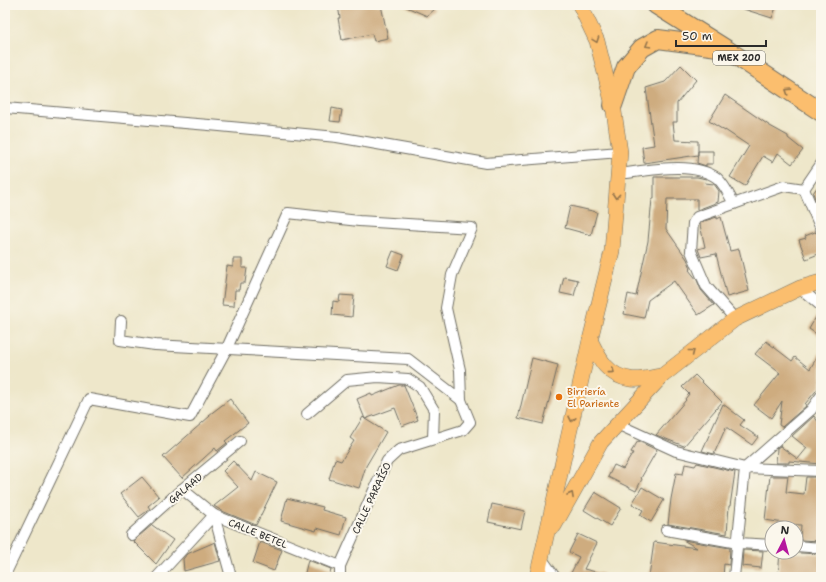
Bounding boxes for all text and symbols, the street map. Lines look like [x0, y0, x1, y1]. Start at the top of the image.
scale bar [676, 22, 766, 48]
text: 50 m [682, 28, 712, 44]
one-way arrow [592, 37, 600, 44]
one-way arrow [645, 40, 652, 47]
road number: MEX 200 [713, 51, 765, 65]
one-way arrow [785, 88, 792, 96]
one-way arrow [612, 193, 621, 199]
one-way arrow [688, 350, 695, 357]
one-way arrow [607, 366, 614, 373]
place label: Birriería El Pariente [567, 385, 620, 410]
marker: Birriería El Pariente [554, 392, 564, 402]
one-way arrow [569, 416, 577, 422]
street label: CALLE PARAÍSO [349, 460, 394, 536]
street label: GALAAD [165, 470, 206, 507]
one-way arrow [567, 492, 574, 499]
street label: CALLE BETEL [226, 516, 290, 551]
north arrow [764, 520, 804, 560]
text: N [780, 523, 790, 538]

